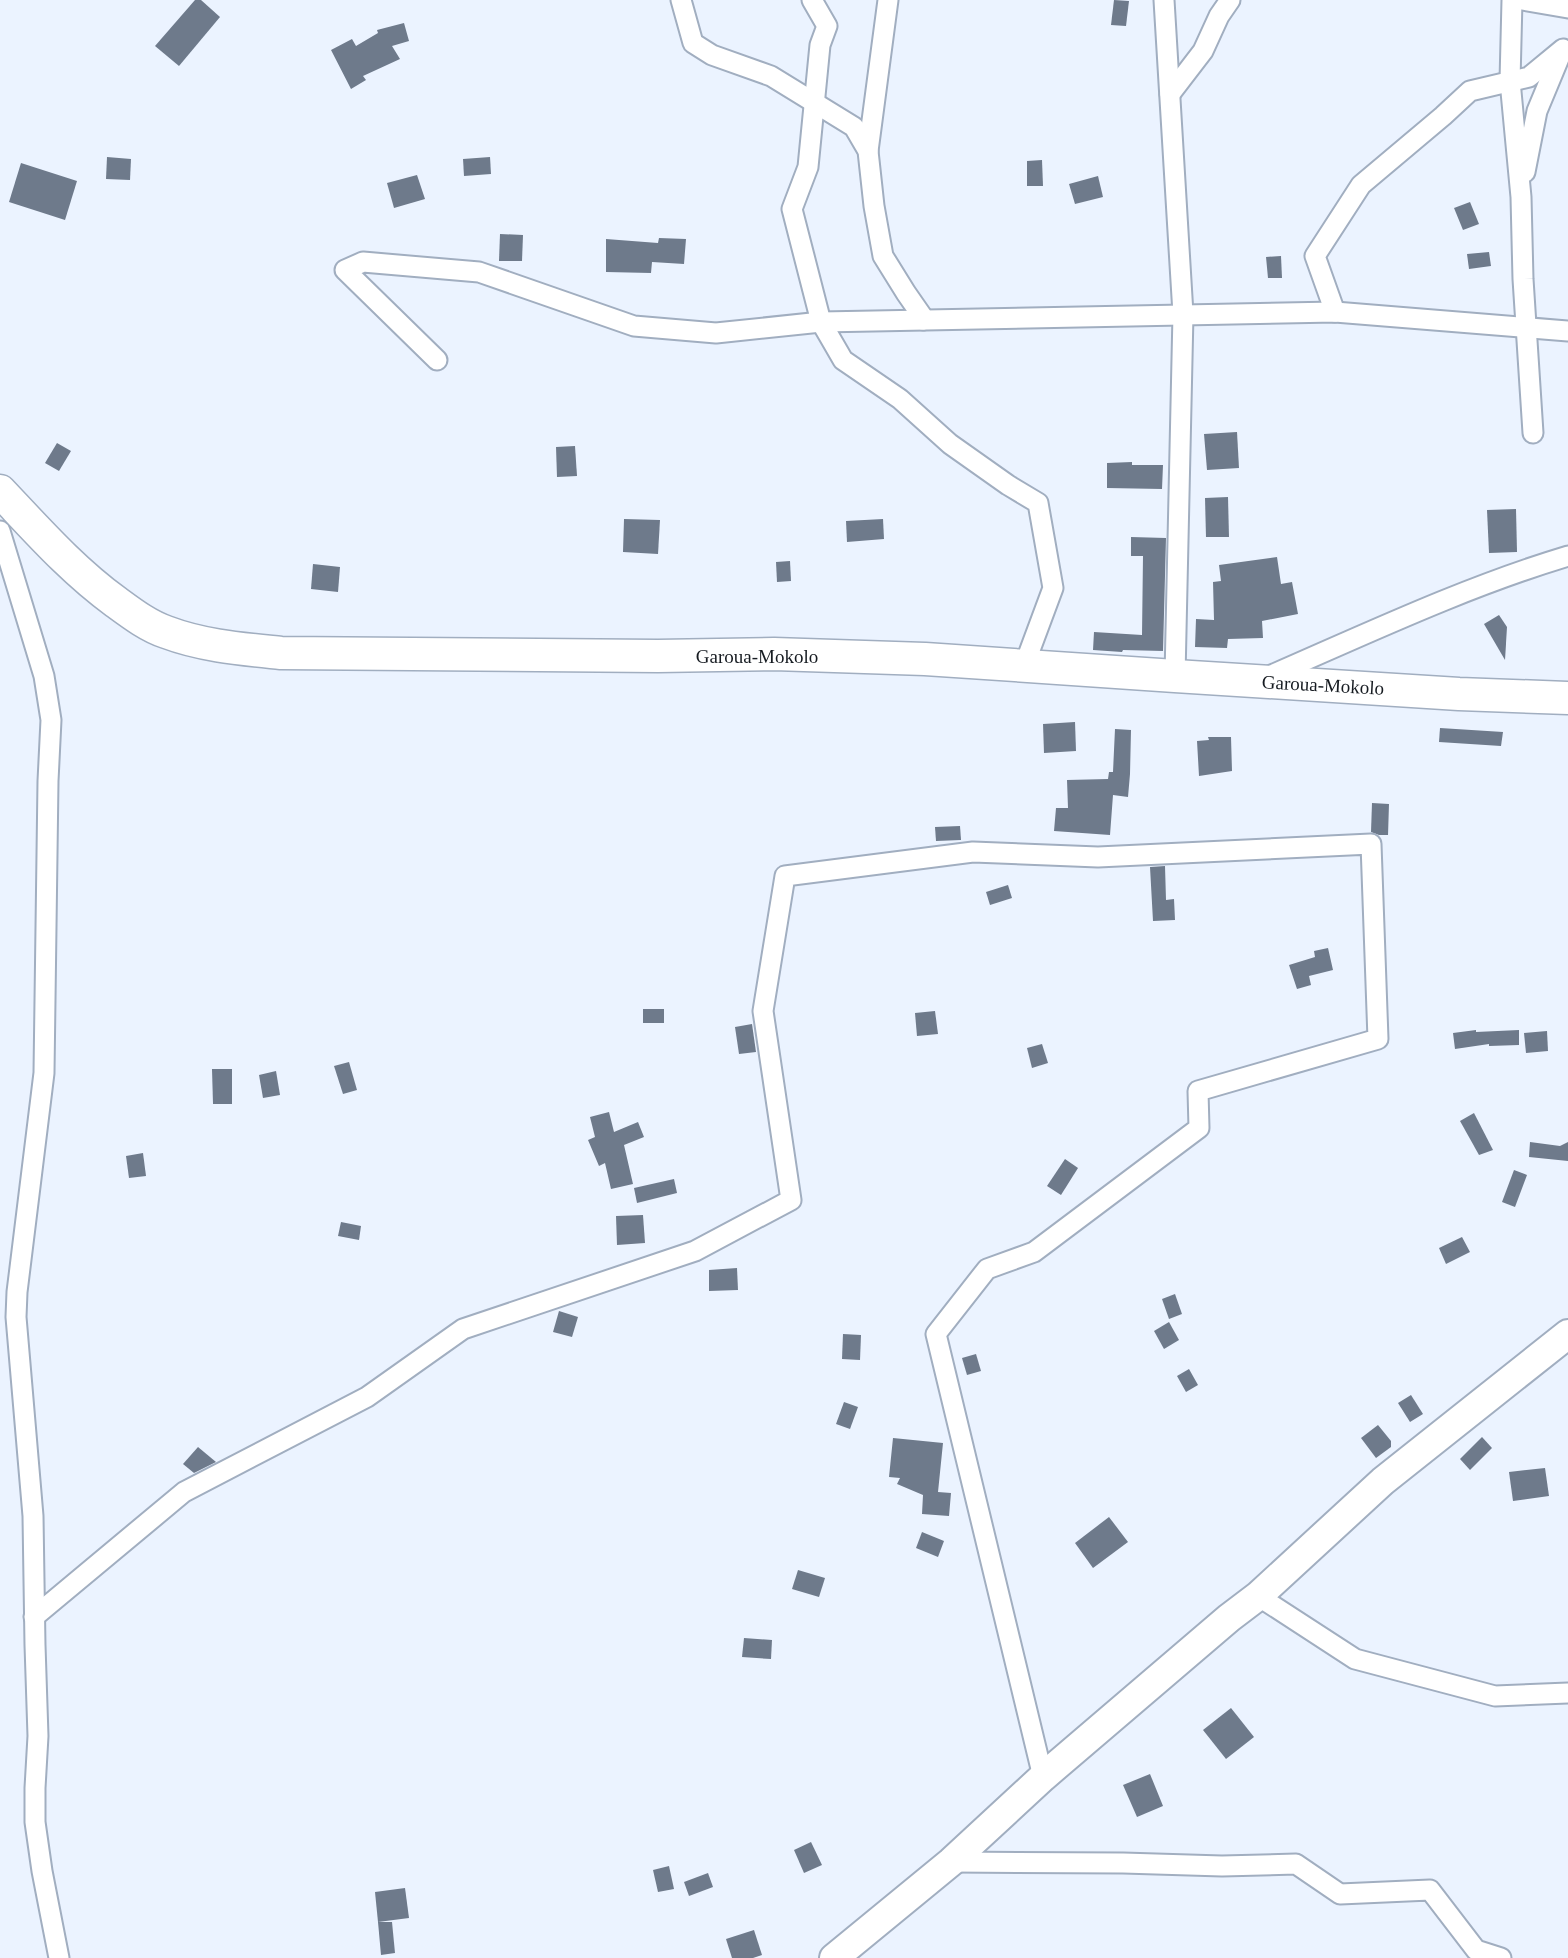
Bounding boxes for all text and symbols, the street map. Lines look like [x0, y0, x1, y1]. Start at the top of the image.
street label: Garoua-Mokolo [696, 646, 818, 667]
street label: Garoua-Mokolo [1261, 671, 1385, 699]

